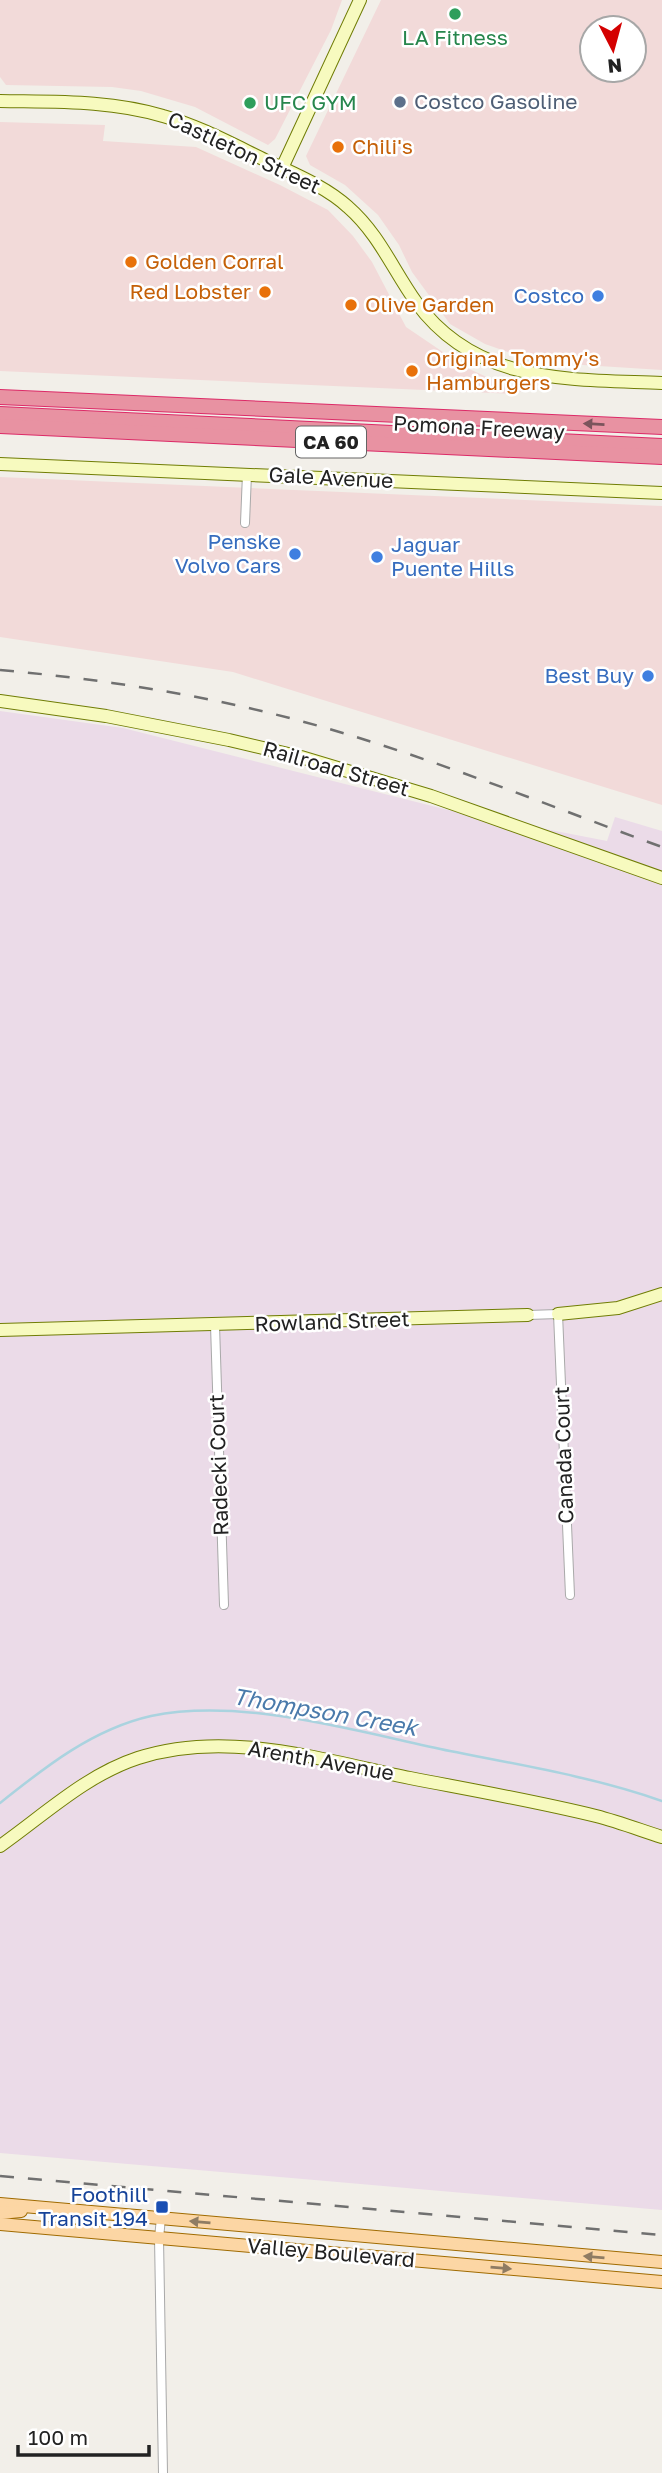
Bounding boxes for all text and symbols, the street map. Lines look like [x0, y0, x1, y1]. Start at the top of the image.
marker: LA Fitness [447, 6, 463, 22]
north arrow [578, 14, 648, 84]
place label: LA Fitness [402, 24, 508, 50]
text: N [606, 54, 623, 79]
place label: Costco Gasoline [414, 88, 578, 114]
place label: UFC GYM [264, 89, 357, 115]
marker: Costco Gasoline [392, 94, 408, 110]
marker: UFC GYM [242, 95, 258, 111]
street label: Castleton Street [164, 105, 325, 199]
place label: Chili's [352, 133, 413, 159]
marker: Chili's [330, 139, 346, 155]
place label: Golden Corral [145, 248, 284, 274]
marker: Golden Corral [123, 254, 139, 270]
place label: Red Lobster [129, 278, 251, 304]
place label: Costco [514, 282, 584, 308]
marker: Red Lobster [257, 284, 273, 300]
marker: Costco [590, 288, 606, 304]
place label: Olive Garden [365, 291, 494, 317]
marker: Olive Garden [343, 297, 359, 313]
place label: Original Tommy's Hamburgers [426, 345, 599, 395]
marker: Original Tommy's Hamburgers [404, 363, 420, 379]
street label: Pomona Freeway [393, 410, 566, 444]
one-way arrow [583, 418, 605, 429]
road number: CA 60 [296, 426, 366, 458]
street label: Gale Avenue [268, 461, 394, 493]
place label: Penske Volvo Cars [175, 528, 281, 578]
place label: Jaguar Puente Hills [391, 531, 514, 581]
marker: Penske Volvo Cars [287, 546, 303, 562]
marker: Jaguar Puente Hills [369, 549, 385, 565]
place label: Best Buy [544, 662, 634, 688]
marker: Best Buy [640, 668, 656, 684]
street label: Railroad Street [260, 735, 412, 801]
street label: Rowland Street [254, 1305, 410, 1337]
street label: Canada Court [548, 1386, 578, 1524]
street label: Radecki Court [203, 1394, 233, 1536]
water label: Thompson Creek [231, 1681, 421, 1741]
street label: Arenth Avenue [246, 1734, 396, 1786]
place label: Foothill Transit 194 [38, 2181, 148, 2231]
marker: Foothill Transit 194 [154, 2199, 170, 2215]
one-way arrow [189, 2216, 211, 2227]
street label: Valley Boulevard [246, 2232, 416, 2272]
one-way arrow [583, 2251, 605, 2262]
one-way arrow [490, 2263, 512, 2274]
scale bar [18, 2414, 149, 2458]
text: 100 m [28, 2424, 88, 2450]

